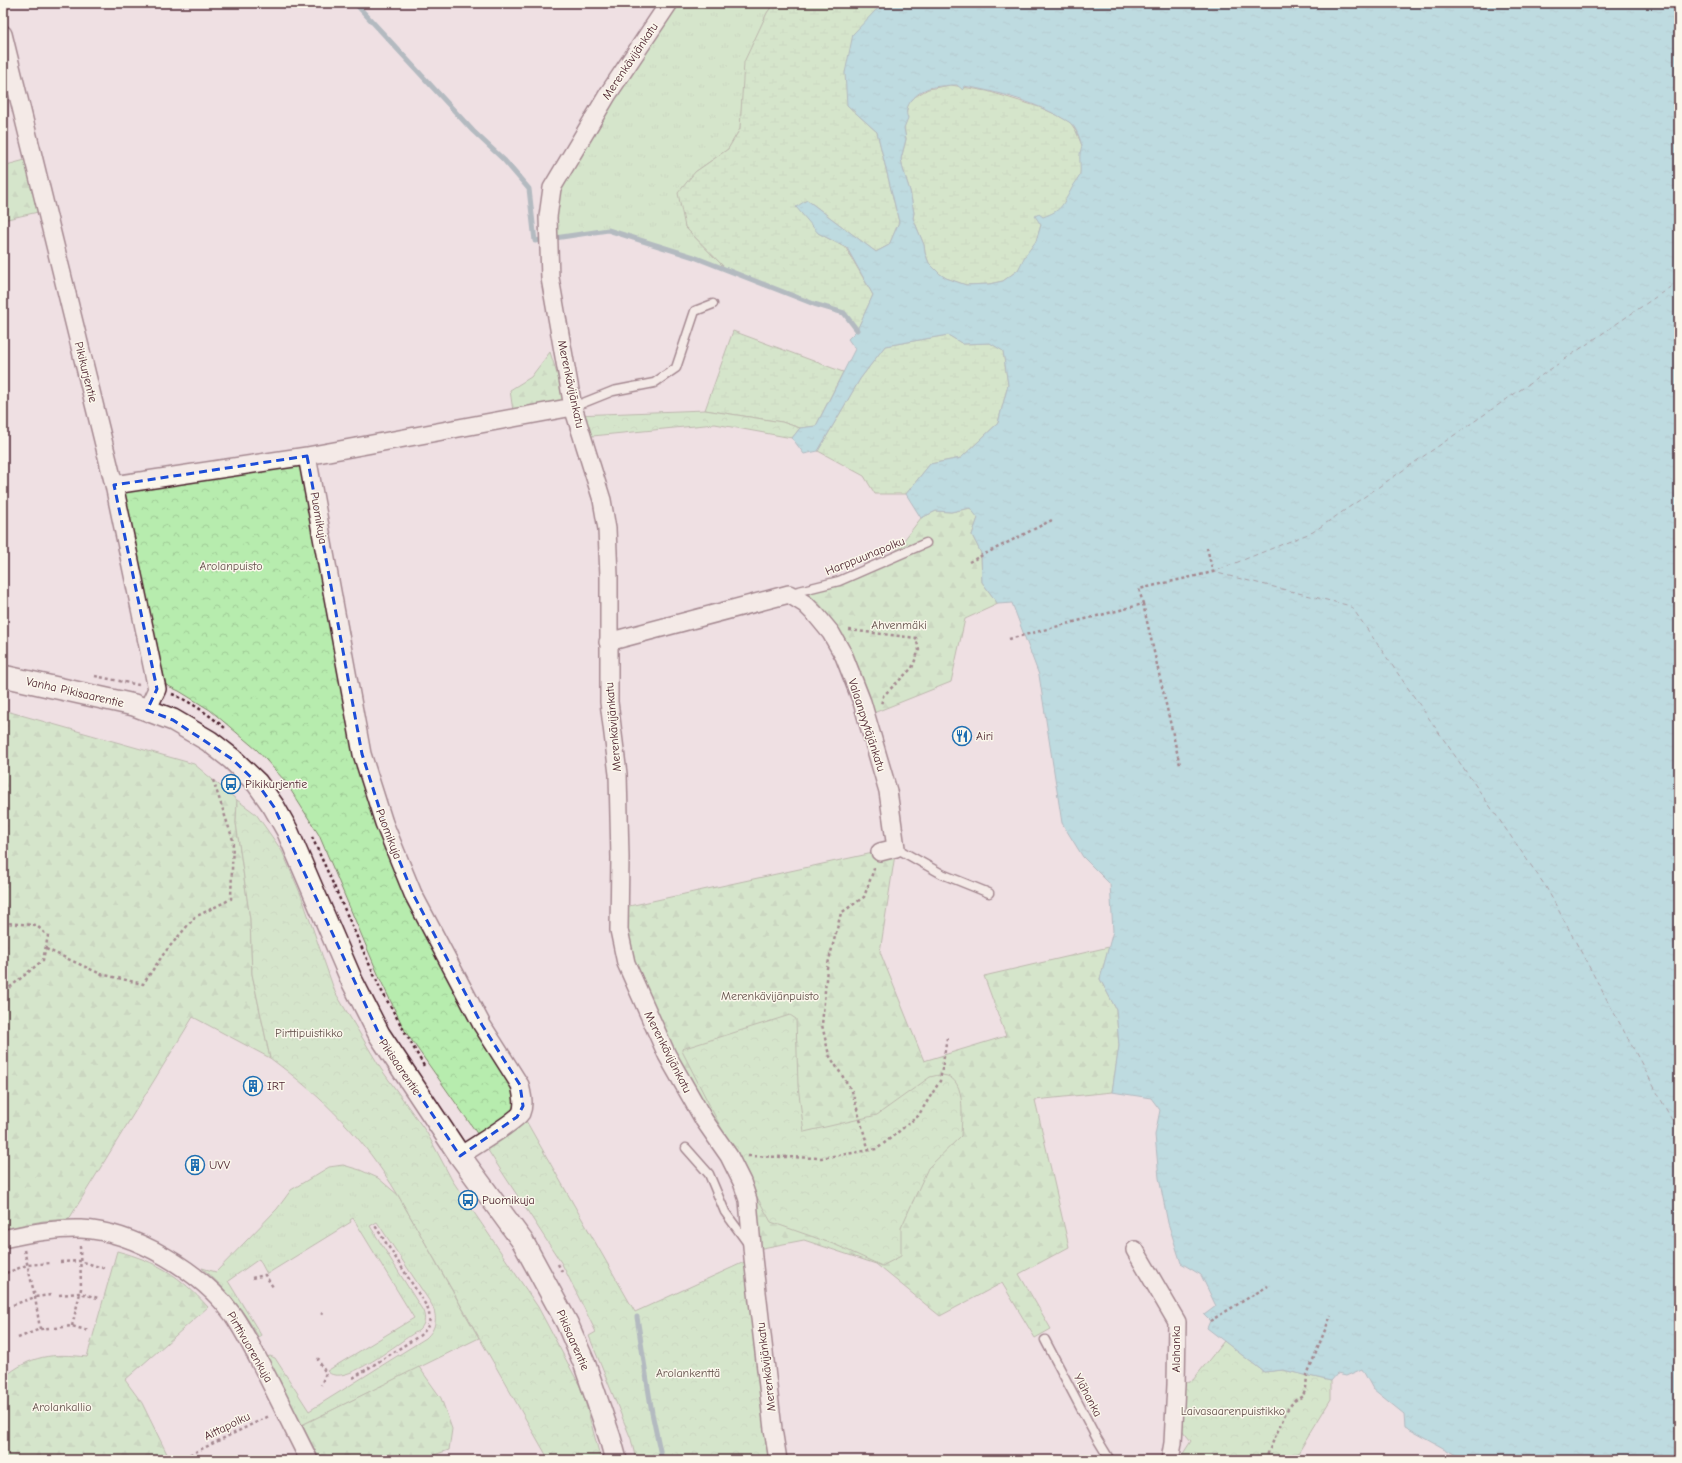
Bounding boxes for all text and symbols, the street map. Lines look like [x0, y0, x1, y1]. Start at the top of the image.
street label: Merenkävijänkatu [599, 20, 661, 102]
street label: Merenkävijänkatu [555, 339, 587, 429]
street label: Pikikurjentie [72, 340, 100, 404]
street label: Puomikuja [308, 491, 330, 545]
street label: Harppuunapolku [823, 534, 907, 578]
park label: Arolanpuisto [200, 559, 263, 573]
park label: Ahvenmäki [871, 618, 927, 632]
street label: Vanha Pikisaarentie [25, 674, 125, 710]
street label: Valaanpyytäjänkatu [845, 677, 889, 773]
street label: Merenkävijänkatu [602, 682, 624, 772]
restaurant icon: Airi [951, 725, 973, 747]
place label: Airi [976, 729, 993, 743]
bus stop icon: Pikikurjentie [220, 773, 242, 795]
place label: Pikikurjentie [245, 777, 307, 791]
street label: Puomikuja [373, 807, 405, 861]
park label: Merenkävijänpuisto [721, 989, 819, 1003]
street label: Merenkävijänkatu [641, 1009, 695, 1095]
park label: Pirttipuistikko [275, 1026, 343, 1040]
street label: Pikisaarentie [376, 1036, 424, 1098]
building icon: IRT [242, 1075, 264, 1097]
place label: IRT [267, 1079, 286, 1093]
building icon: UVV [184, 1154, 206, 1176]
place label: UVV [209, 1158, 231, 1172]
bus stop icon: Puomikuja [457, 1189, 479, 1211]
place label: Puomikuja [482, 1193, 535, 1207]
street label: Pikisaarentie [553, 1308, 593, 1372]
street label: Pirttivuorenkuja [224, 1309, 276, 1385]
street label: Merenkävijänkatu [754, 1322, 778, 1412]
street label: Alahanka [1169, 1326, 1183, 1372]
park label: Arolankenttä [656, 1366, 720, 1380]
street label: Ylähanka [1071, 1371, 1105, 1419]
park label: Arolankallio [32, 1400, 92, 1414]
park label: Laivasaarenpuistikko [1181, 1404, 1285, 1418]
street label: Aittapolku [202, 1409, 252, 1443]

